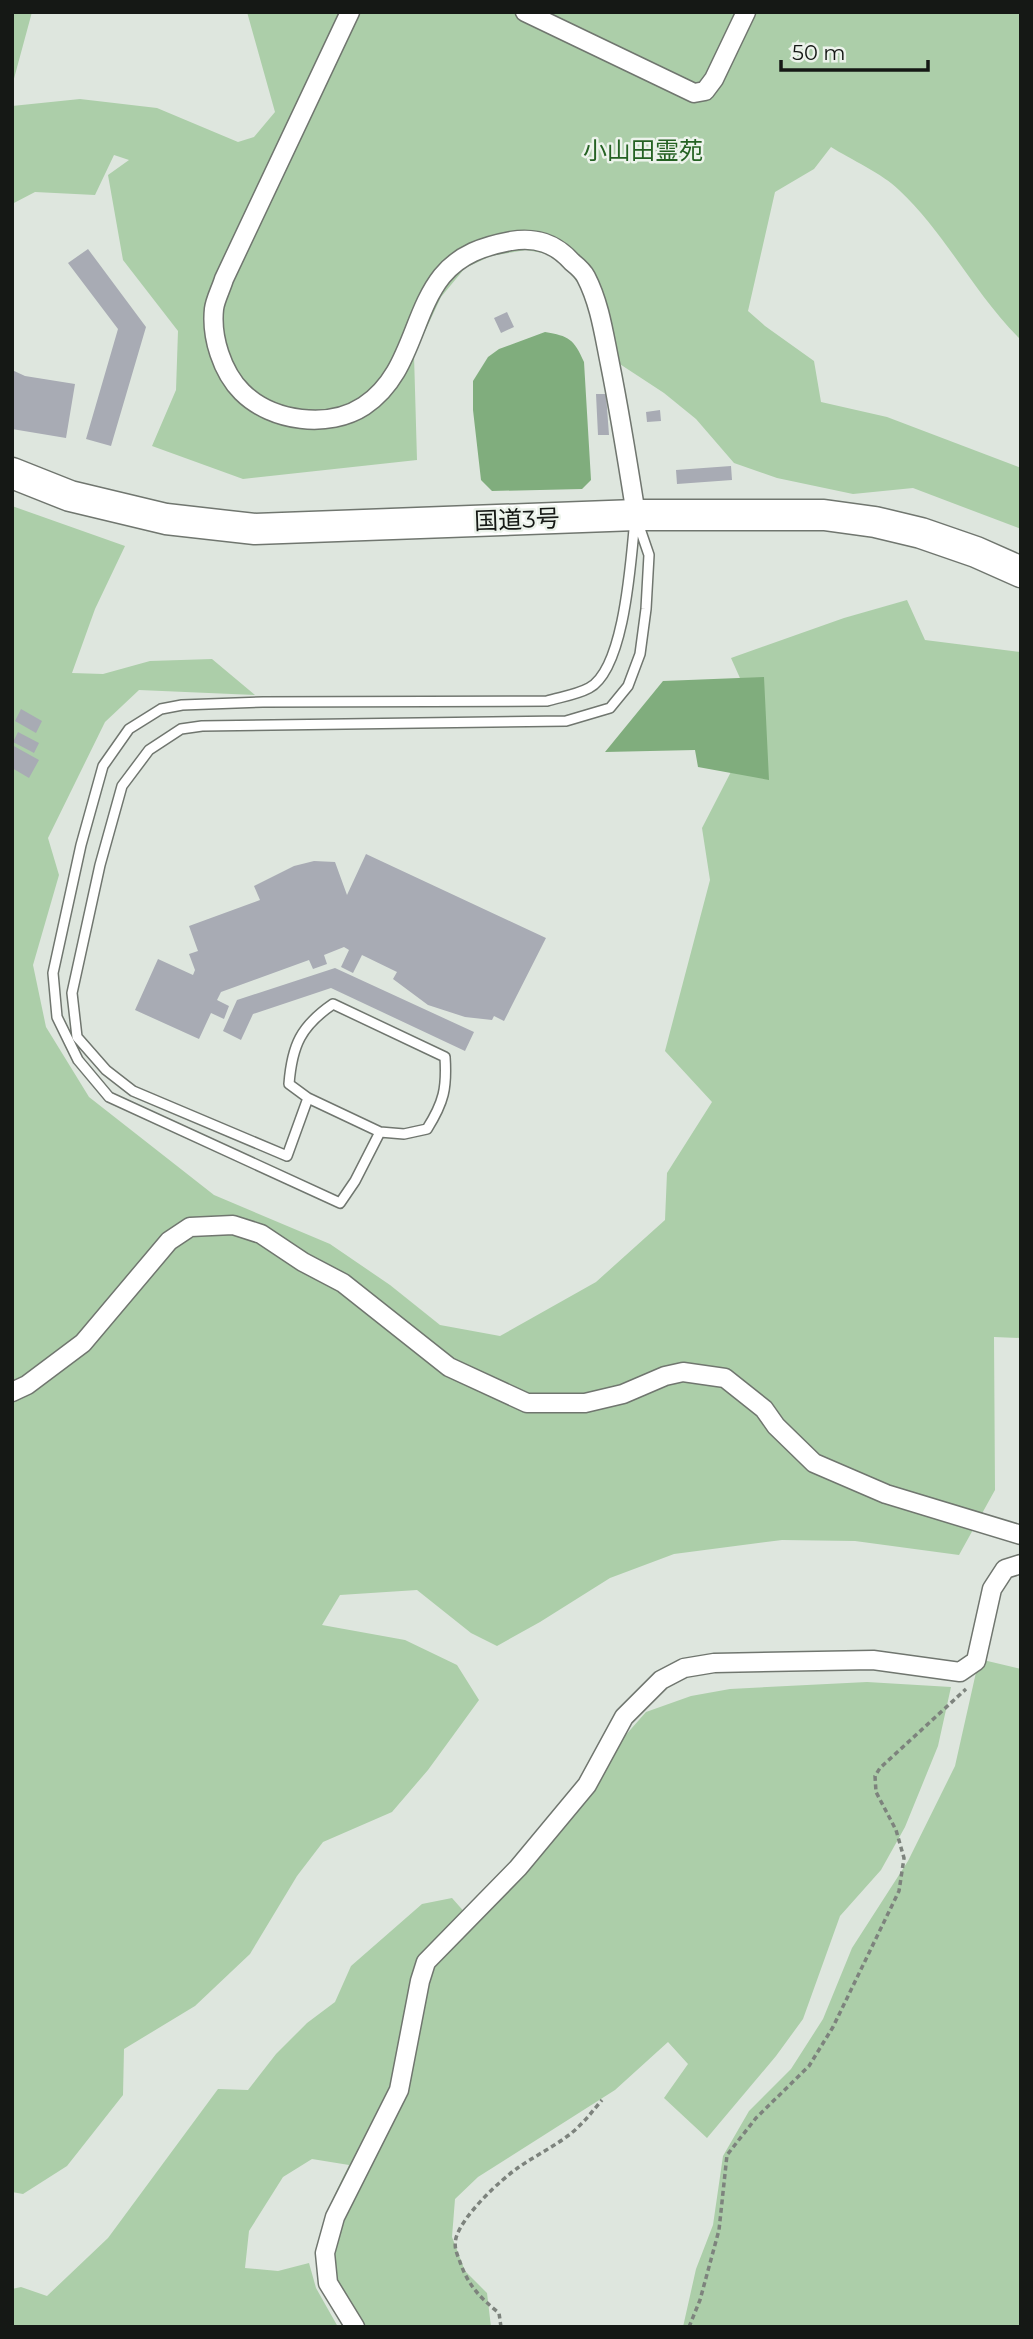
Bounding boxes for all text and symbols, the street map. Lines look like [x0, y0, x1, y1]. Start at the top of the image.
scale bar [781, 28, 928, 72]
text: 50 m [792, 40, 846, 65]
park label: 小山田霊苑 [583, 136, 703, 165]
street label: 国道3号 [474, 504, 560, 535]

